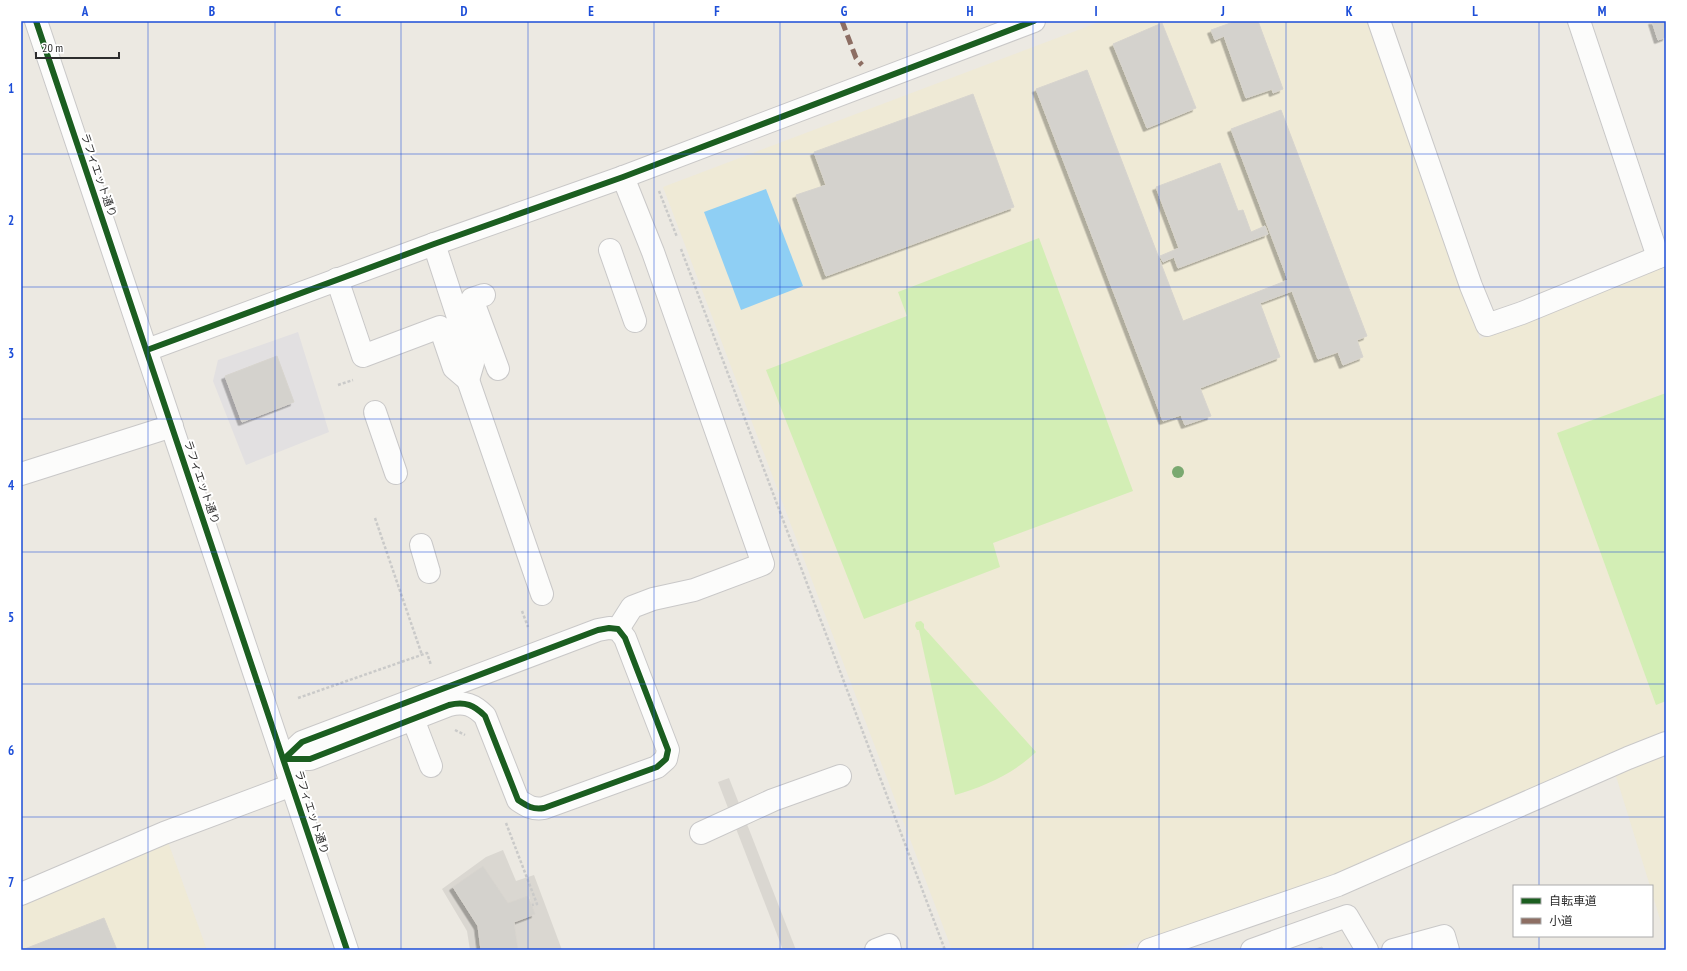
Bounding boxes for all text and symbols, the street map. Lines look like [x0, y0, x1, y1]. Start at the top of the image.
text: A [81, 3, 89, 20]
text: B [209, 3, 215, 20]
text: C [335, 3, 341, 20]
text: D [461, 3, 468, 20]
text: E [588, 3, 594, 20]
text: F [714, 3, 720, 20]
text: G [841, 3, 848, 20]
text: H [967, 3, 974, 20]
text: I [1094, 3, 1098, 20]
text: J [1220, 3, 1225, 20]
text: K [1346, 3, 1353, 20]
text: L [1472, 3, 1478, 20]
text: M [1598, 3, 1607, 20]
scale bar [36, 34, 119, 60]
text: 20 m [42, 40, 63, 55]
text: 1 [8, 80, 14, 97]
street label: ラフィエット通り [78, 131, 120, 219]
text: 2 [8, 212, 14, 229]
text: 3 [8, 345, 14, 362]
street label: ラフィエット通り [181, 438, 223, 526]
text: 4 [8, 477, 15, 494]
text: 5 [8, 609, 14, 626]
text: 6 [8, 742, 14, 759]
street label: ラフィエット通り [292, 768, 332, 856]
text: 7 [8, 874, 14, 891]
legend [1513, 885, 1653, 937]
text: 自転車道 [1549, 893, 1597, 908]
text: 小道 [1549, 913, 1573, 928]

